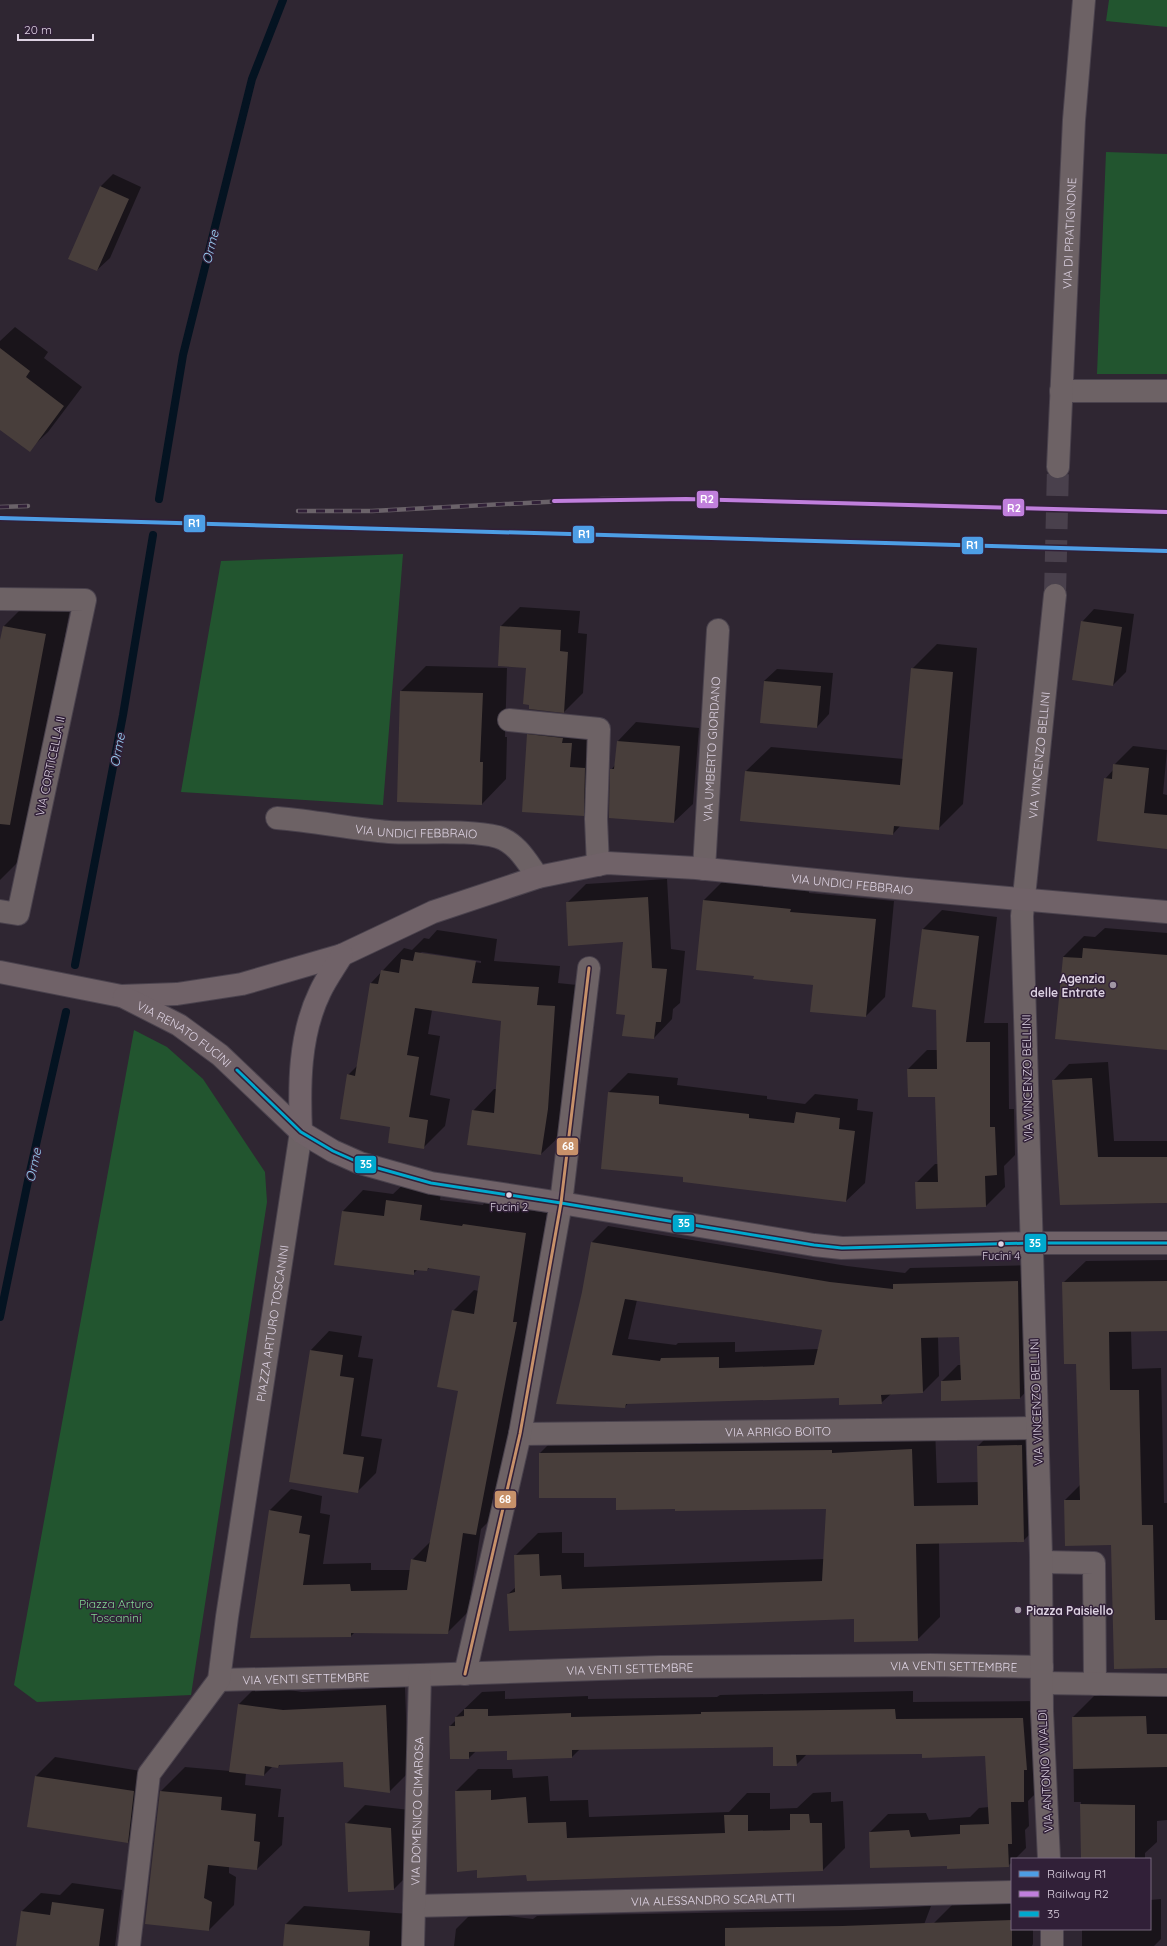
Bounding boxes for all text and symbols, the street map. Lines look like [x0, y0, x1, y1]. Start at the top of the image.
scale bar [18, 16, 93, 42]
text: 20 m [24, 22, 52, 37]
street label: VIA DI PRATIGNONE [1059, 177, 1079, 289]
water label: Orme [198, 228, 222, 266]
line badge: R2 [696, 490, 719, 509]
text: R2 [700, 492, 714, 506]
line badge: R2 [1002, 498, 1025, 517]
text: R2 [1007, 501, 1021, 515]
line badge: R1 [183, 514, 206, 533]
text: R1 [188, 516, 200, 530]
line badge: R1 [572, 525, 595, 544]
text: R1 [578, 527, 590, 541]
line badge: R1 [961, 536, 984, 555]
text: R1 [966, 538, 978, 552]
street label: VIA UMBERTO GIORDANO [699, 676, 723, 822]
street label: VIA VINCENZO BELLINI [1025, 691, 1053, 820]
street label: VIA CORTICELLA II [32, 715, 68, 817]
water label: Orme [106, 731, 128, 768]
street label: VIA UNDICI FEBBRAIO [354, 821, 478, 841]
street label: VIA UNDICI FEBBRAIO [790, 870, 914, 897]
place label: Agenzia delle Entrate [1030, 971, 1105, 1000]
marker: Agenzia delle Entrate [1108, 980, 1118, 990]
street label: VIA RENATO FUCINI [135, 998, 235, 1070]
street label: VIA VINCENZO BELLINI [1018, 1014, 1036, 1142]
line badge: 68 [556, 1137, 579, 1156]
text: 68 [562, 1139, 574, 1153]
water label: Orme [22, 1146, 45, 1183]
line badge: 35 [354, 1155, 377, 1174]
text: 35 [360, 1157, 372, 1171]
marker: Fucini 2 [504, 1190, 514, 1200]
place label: Fucini 2 [490, 1200, 528, 1214]
line badge: 35 [672, 1214, 695, 1233]
text: 35 [678, 1216, 690, 1230]
line badge: 35 [1024, 1233, 1047, 1253]
text: 35 [1029, 1236, 1041, 1250]
marker: Fucini 4 [996, 1239, 1006, 1249]
street label: PIAZZA ARTURO TOSCANINI [252, 1244, 291, 1403]
place label: Fucini 4 [982, 1249, 1020, 1263]
street label: VIA VINCENZO BELLINI [1026, 1338, 1046, 1466]
street label: VIA ARRIGO BOITO [725, 1423, 831, 1439]
line badge: 68 [494, 1490, 517, 1509]
text: 68 [499, 1492, 511, 1506]
park label: Piazza Arturo Toscanini [79, 1596, 153, 1625]
place label: Piazza Paisiello [1026, 1603, 1114, 1618]
marker: Piazza Paisiello [1013, 1605, 1023, 1615]
street label: VIA VENTI SETTEMBRE [890, 1657, 1018, 1674]
street label: VIA VENTI SETTEMBRE [566, 1659, 694, 1678]
street label: VIA VENTI SETTEMBRE [242, 1669, 370, 1687]
street label: VIA ANTONIO VIVALDI [1034, 1709, 1056, 1833]
street label: VIA DOMENICO CIMAROSA [407, 1736, 426, 1886]
legend [1011, 1858, 1151, 1930]
text: Railway R1 [1047, 1866, 1106, 1881]
text: Railway R2 [1047, 1886, 1109, 1901]
street label: VIA ALESSANDRO SCARLATTI [631, 1890, 795, 1908]
text: 35 [1047, 1906, 1060, 1921]

